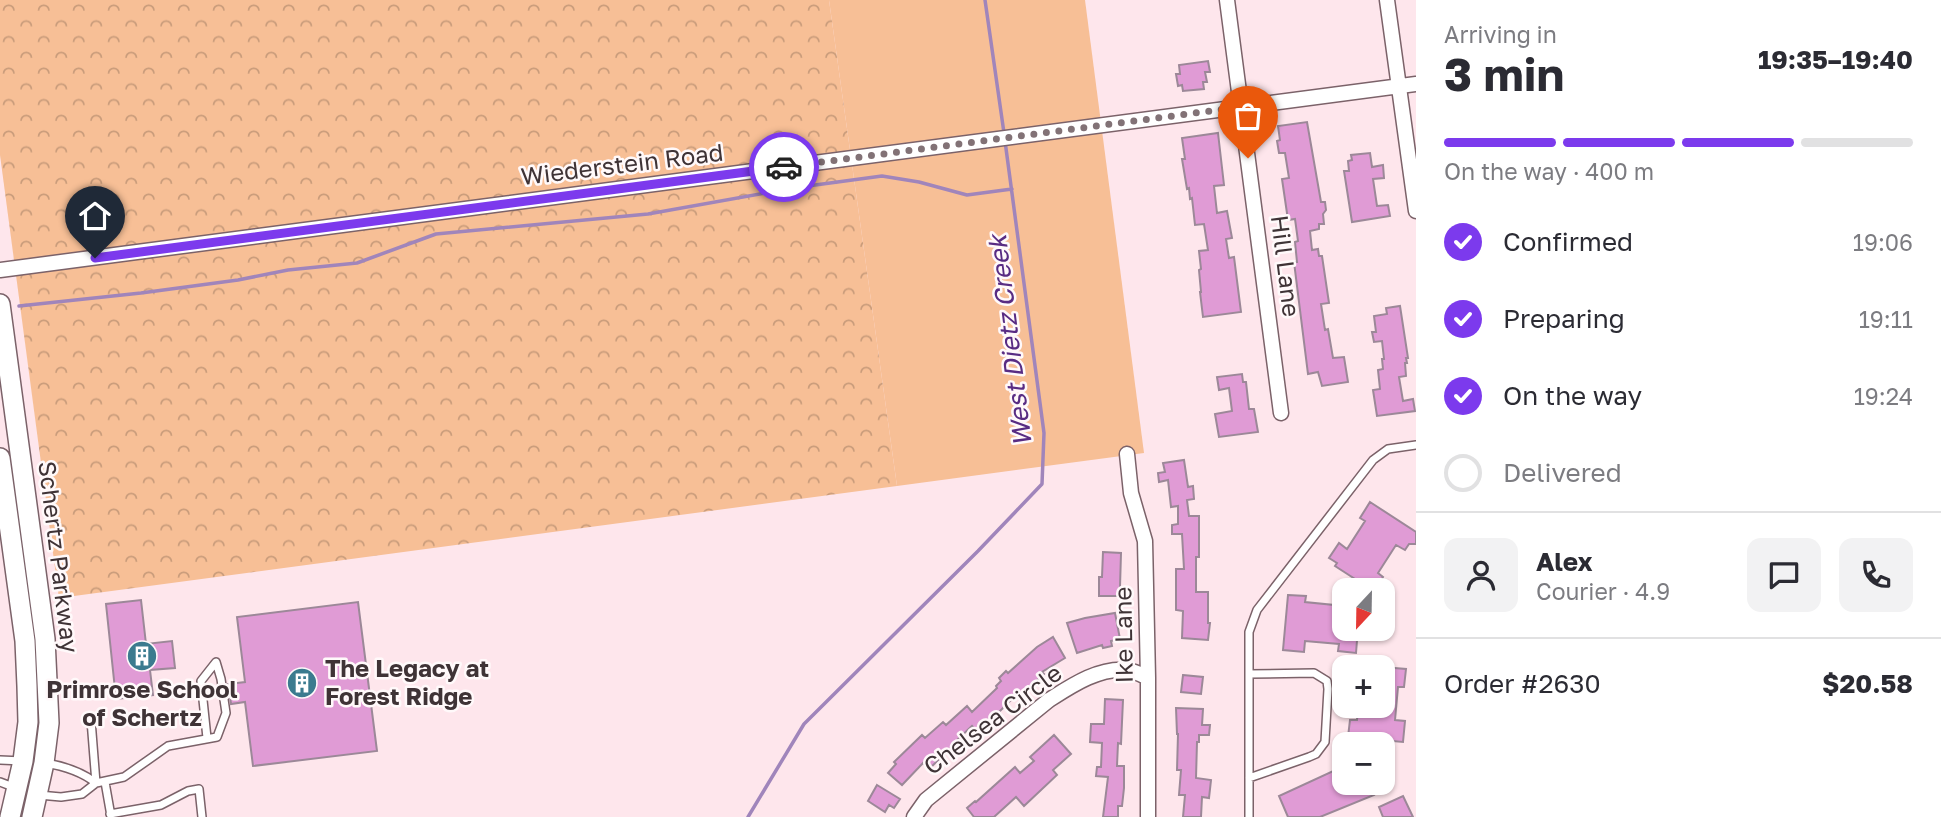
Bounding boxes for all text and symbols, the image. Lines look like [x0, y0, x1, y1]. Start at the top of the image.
text: Arriving in [1444, 20, 1557, 48]
text: 19:35–19:40 [1758, 44, 1913, 75]
text: 3 min [1444, 46, 1564, 101]
pin [1218, 86, 1278, 158]
icon: bag [1229, 97, 1267, 135]
courier [749, 132, 819, 202]
street label: Wiederstein Road [519, 137, 725, 190]
icon: car [765, 148, 803, 186]
text: On the way · 400 m [1444, 157, 1654, 185]
pin [65, 186, 125, 258]
icon: home [76, 197, 114, 235]
street label: Hill Lane [1266, 213, 1307, 318]
icon: check [1444, 223, 1482, 261]
text: Confirmed [1503, 226, 1633, 257]
text: 19:06 [1853, 228, 1913, 256]
water label: West Dietz Creek [981, 231, 1038, 449]
icon: check [1444, 300, 1482, 338]
text: Preparing [1503, 303, 1625, 334]
text: 19:11 [1859, 305, 1913, 333]
icon: check [1444, 377, 1482, 415]
text: On the way [1503, 380, 1642, 411]
text: 19:24 [1854, 382, 1913, 410]
text: Delivered [1503, 457, 1622, 488]
street label: Schertz Parkway [33, 459, 86, 654]
button: person [1444, 538, 1518, 612]
button: chat [1747, 538, 1821, 612]
button: phone [1839, 538, 1913, 612]
text: Alex [1536, 546, 1593, 577]
text: Courier · 4.9 [1536, 577, 1670, 605]
north arrow [1332, 578, 1395, 640]
map controls [1332, 578, 1395, 795]
street label: Ike Lane [1107, 586, 1138, 684]
building icon: Primrose School of Schertz [125, 639, 159, 673]
place label: The Legacy at Forest Ridge [325, 653, 489, 710]
button: + [1332, 655, 1395, 718]
street label: Chelsea Circle [917, 658, 1067, 780]
building icon: The Legacy at Forest Ridge [285, 666, 319, 700]
text: Order #2630 [1444, 668, 1601, 699]
text: $20.58 [1822, 668, 1913, 699]
place label: Primrose School of Schertz [46, 674, 238, 731]
button: − [1332, 732, 1395, 795]

